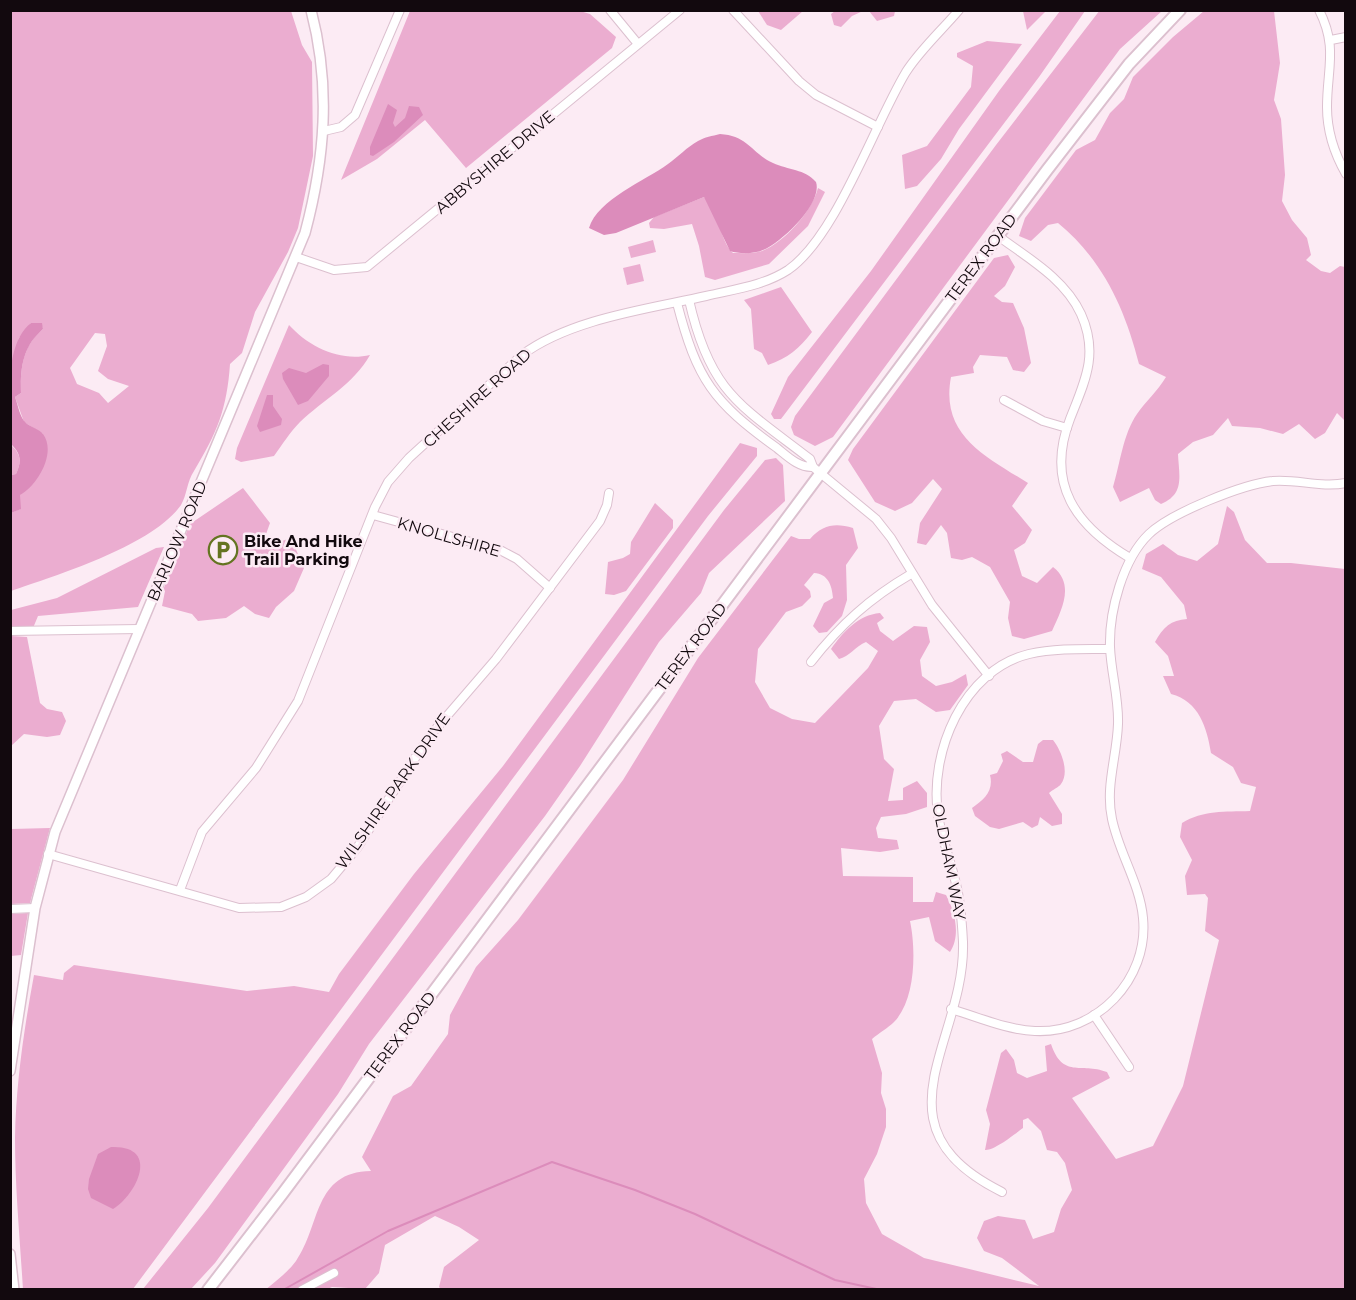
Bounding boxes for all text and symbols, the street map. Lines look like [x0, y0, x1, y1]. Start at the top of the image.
street label: ABBYSHIRE DRIVE [431, 107, 559, 217]
street label: TEREX ROAD [941, 210, 1021, 306]
street label: CHESHIRE ROAD [419, 345, 535, 451]
street label: BARLOW ROAD [143, 478, 211, 604]
street label: KNOLLSHIRE [395, 513, 503, 561]
place label: Bike And Hike Trail Parking [244, 532, 363, 569]
parking icon: Bike And Hike Trail Parking [207, 534, 239, 566]
street label: TEREX ROAD [651, 599, 731, 695]
street label: WILSHIRE PARK DRIVE [332, 709, 454, 873]
street label: OLDHAM WAY [928, 802, 970, 923]
street label: TEREX ROAD [360, 988, 440, 1084]

